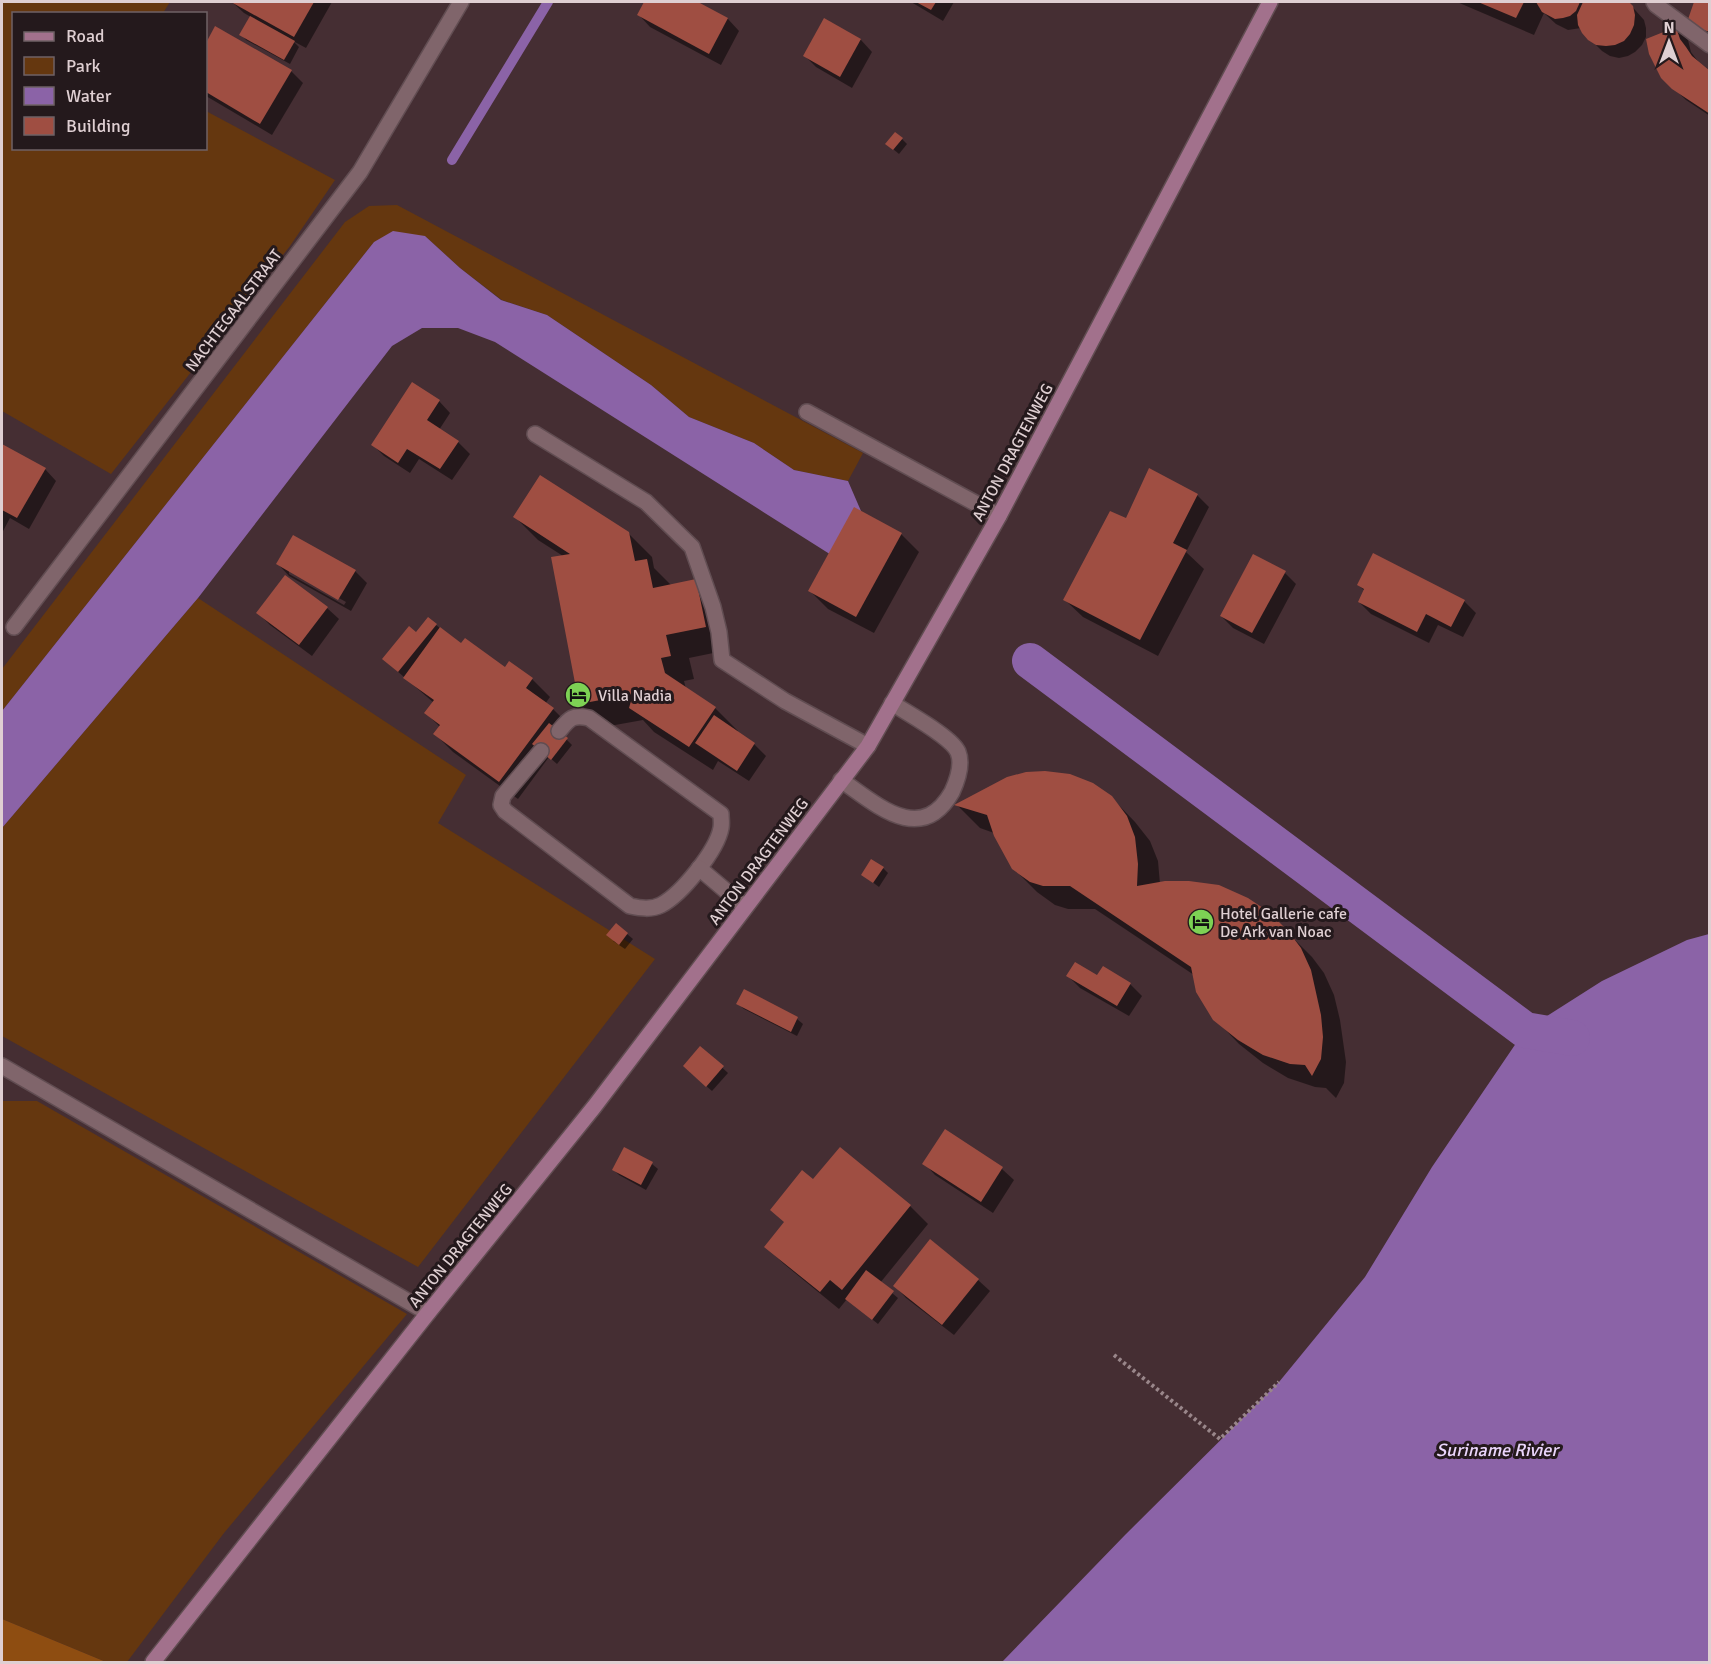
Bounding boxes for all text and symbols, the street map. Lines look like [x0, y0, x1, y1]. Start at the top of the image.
legend [12, 12, 207, 150]
north arrow [1639, 12, 1699, 72]
text: N [1663, 18, 1675, 38]
text: Road [66, 25, 105, 47]
text: Park [66, 55, 101, 77]
text: Water [66, 85, 112, 107]
text: Building [66, 115, 130, 137]
street label: NACHTEGAALSTRAAT [181, 245, 286, 376]
street label: ANTON DRAGTENWEG [968, 380, 1058, 525]
hotel icon: Villa Nadia [563, 680, 593, 710]
place label: Villa Nadia [598, 686, 672, 706]
street label: ANTON DRAGTENWEG [705, 794, 813, 929]
place label: Hotel Gallerie cafe De Ark van Noac [1220, 904, 1347, 942]
hotel icon: Hotel Gallerie cafe De Ark van Noac [1186, 907, 1216, 937]
street label: ANTON DRAGTENWEG [405, 1180, 517, 1312]
water label: Suriname Rivier [1436, 1439, 1560, 1461]

